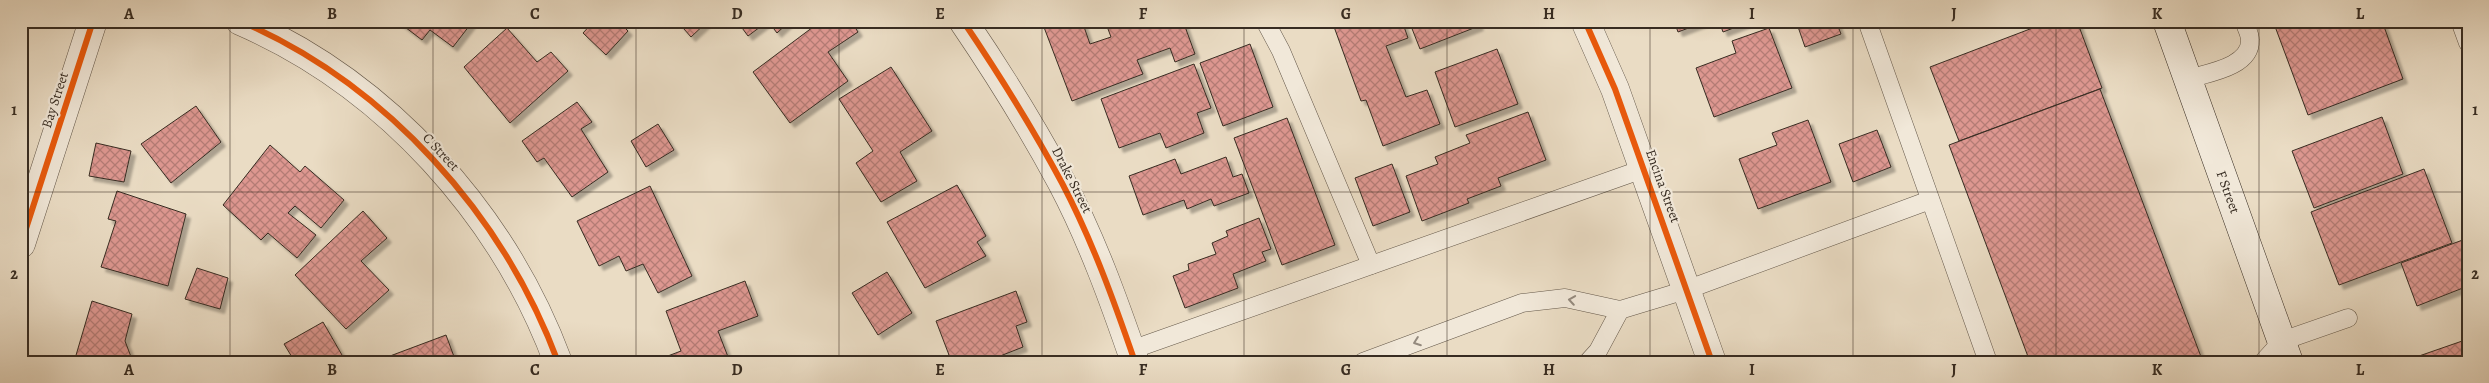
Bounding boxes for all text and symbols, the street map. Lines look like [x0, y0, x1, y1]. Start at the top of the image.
text: A [123, 3, 135, 25]
text: B [327, 3, 337, 25]
text: C [530, 3, 540, 25]
text: D [731, 3, 743, 25]
text: E [935, 3, 945, 25]
text: F [1139, 3, 1148, 25]
text: G [1341, 3, 1351, 25]
text: H [1543, 3, 1555, 25]
text: I [1749, 3, 1755, 25]
text: J [1951, 3, 1957, 25]
text: K [2152, 3, 2163, 25]
text: L [2356, 3, 2365, 25]
street label: Bay Street [37, 69, 73, 131]
text: 1 [11, 99, 17, 121]
text: 1 [2472, 99, 2478, 121]
street label: C Street [418, 129, 464, 176]
street label: Drake Street [1047, 144, 1097, 217]
street label: Encina Street [1641, 147, 1685, 226]
street label: F Street [2211, 168, 2245, 216]
text: 2 [10, 263, 18, 285]
text: 2 [2471, 263, 2479, 285]
one-way arrow [1568, 295, 1576, 305]
one-way arrow [1413, 336, 1422, 346]
text: A [123, 359, 135, 381]
text: B [327, 359, 337, 381]
text: C [530, 359, 540, 381]
text: D [731, 359, 743, 381]
text: E [935, 359, 945, 381]
text: F [1139, 359, 1148, 381]
text: G [1341, 359, 1351, 381]
text: H [1543, 359, 1555, 381]
text: I [1749, 359, 1755, 381]
text: J [1951, 359, 1957, 381]
text: K [2152, 359, 2163, 381]
text: L [2356, 359, 2365, 381]

